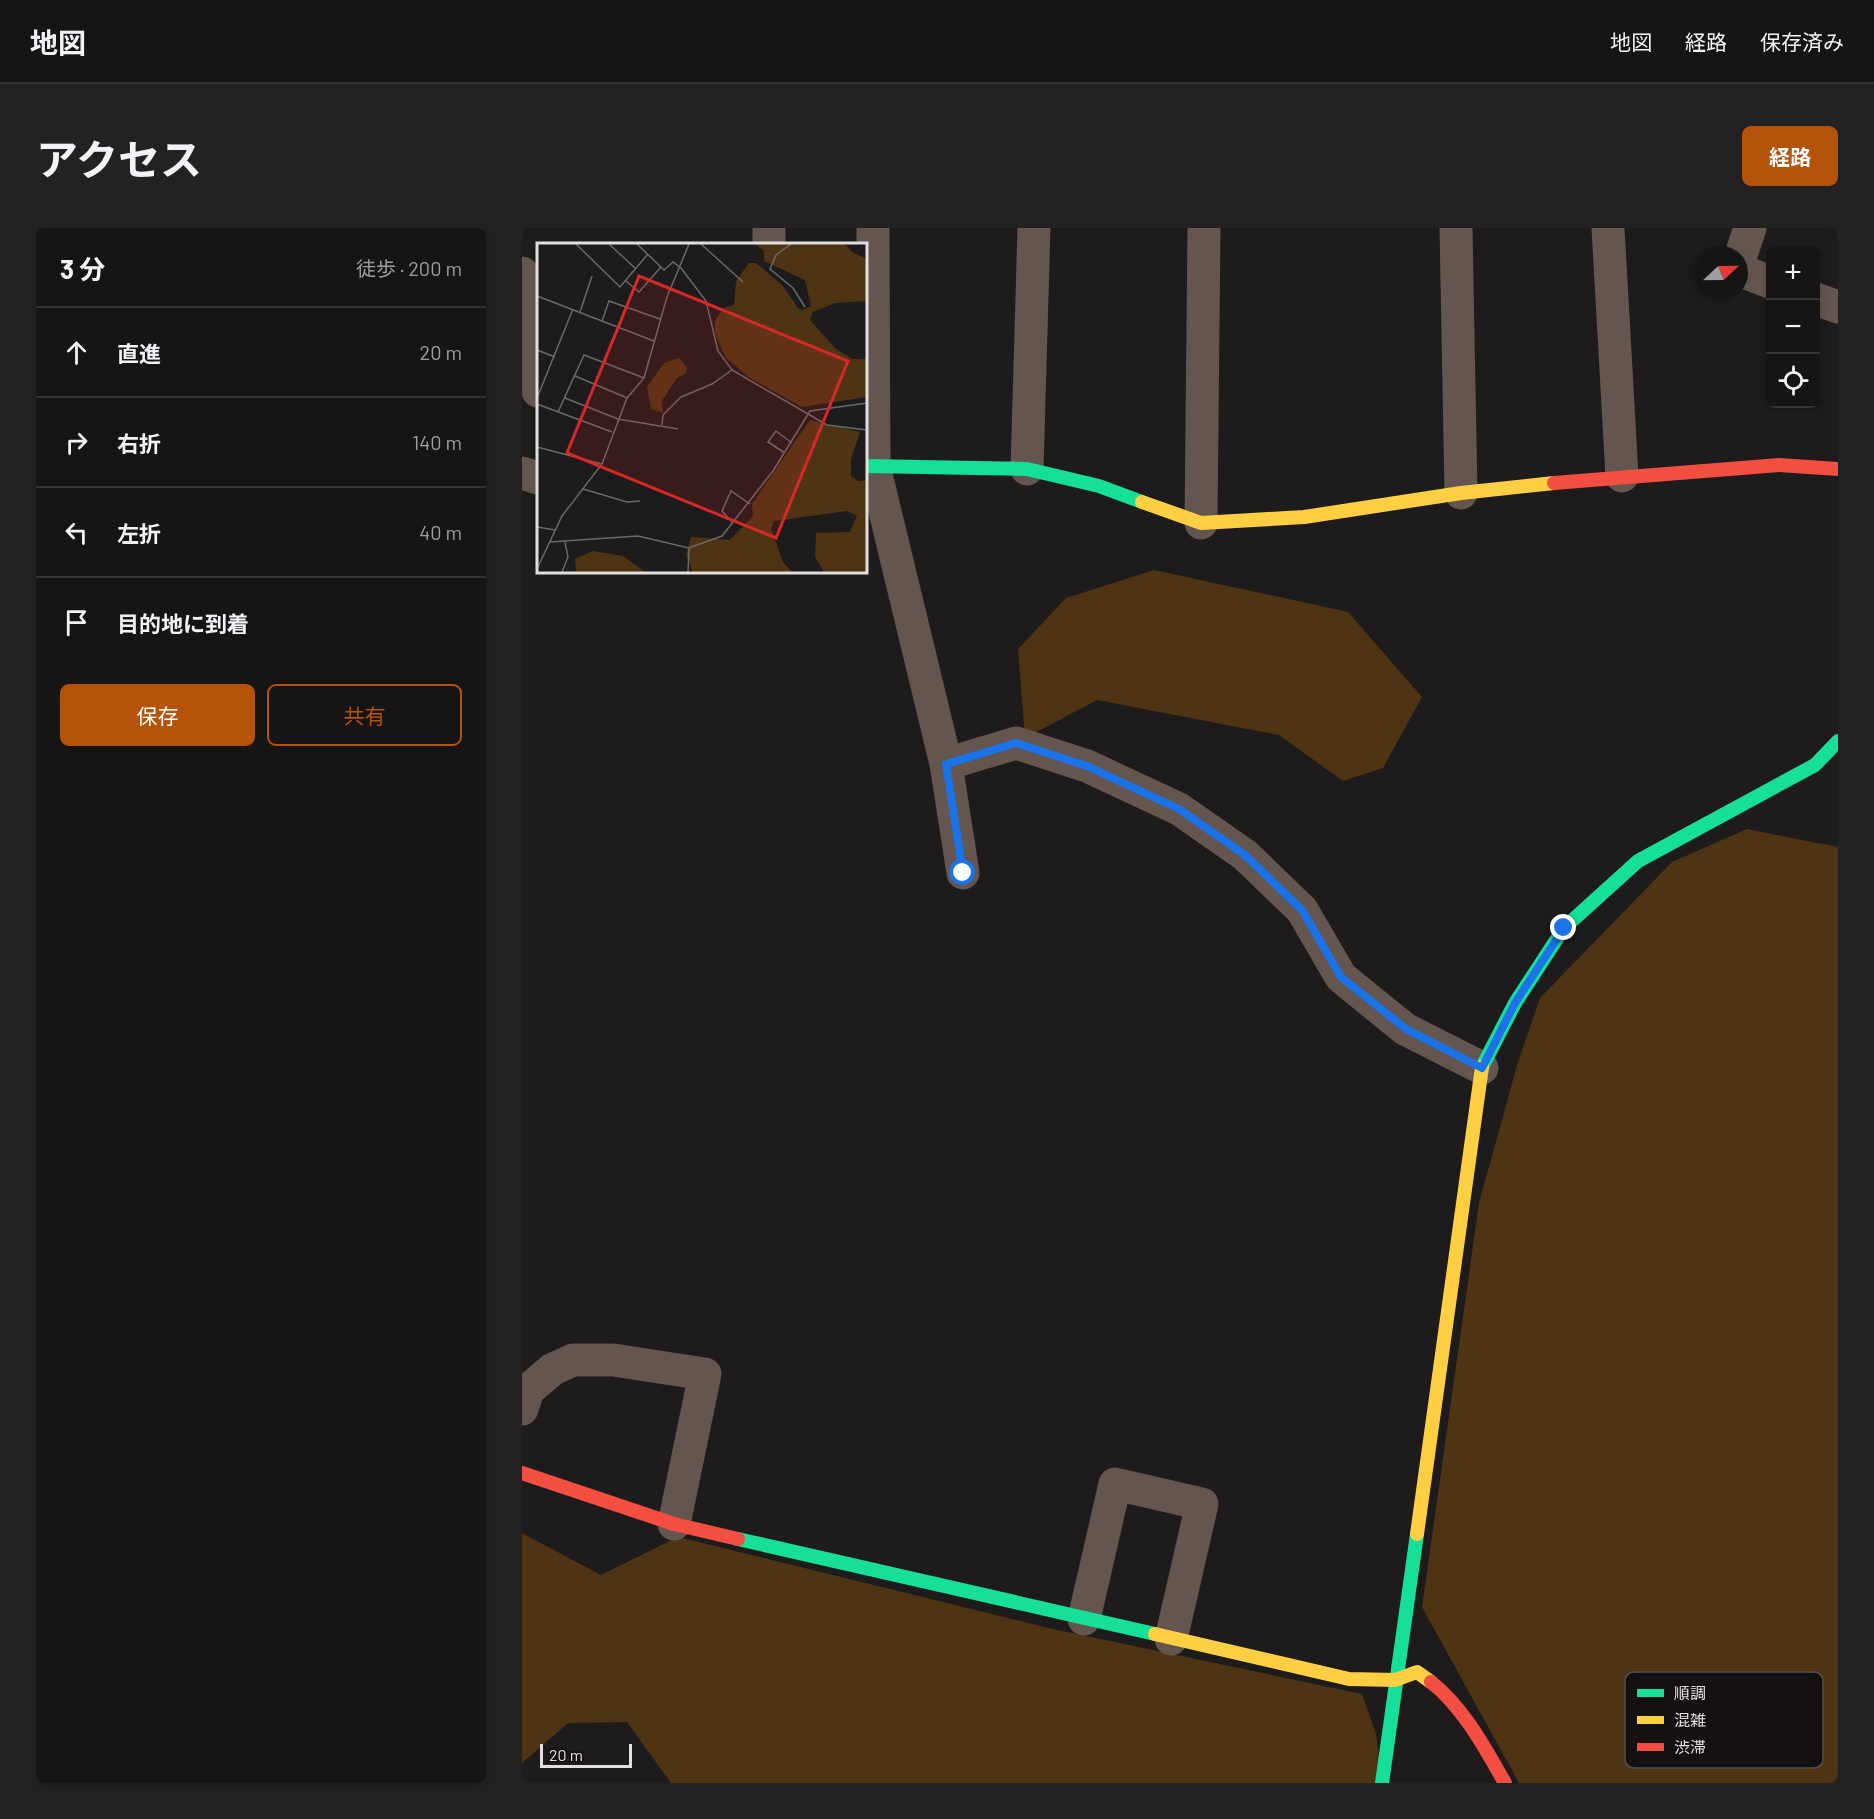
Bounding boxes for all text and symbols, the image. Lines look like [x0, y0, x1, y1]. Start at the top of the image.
text: 地図 [30, 25, 86, 59]
text: 地図 [1610, 29, 1652, 54]
text: 経路 [1685, 29, 1727, 54]
text: 保存済み [1760, 29, 1844, 54]
button: 経路 [1742, 126, 1838, 186]
text: アクセス [36, 133, 202, 183]
inset map [537, 243, 867, 573]
north arrow [1694, 246, 1748, 300]
map controls [1766, 246, 1820, 408]
button: + [1766, 246, 1820, 300]
text: 3 分 [60, 253, 105, 284]
text: 徒歩 · 200 m [356, 256, 462, 280]
button: − [1766, 300, 1820, 354]
icon: ahead [60, 336, 93, 369]
text: 直進 [117, 340, 161, 366]
text: 20 m [419, 340, 462, 364]
button: locate [1766, 354, 1820, 408]
icon: right [60, 426, 93, 459]
text: 右折 [117, 430, 161, 456]
text: 140 m [412, 430, 462, 454]
icon: left [60, 516, 93, 549]
text: 左折 [117, 520, 161, 546]
text: 40 m [419, 520, 462, 544]
icon: arrive [60, 606, 93, 639]
text: 目的地に到着 [117, 610, 249, 636]
button: 保存 [60, 684, 255, 746]
button: 共有 [267, 684, 462, 746]
route start [949, 859, 975, 885]
route end [1550, 914, 1576, 940]
legend [1625, 1672, 1823, 1768]
text: 順調 [1674, 1683, 1706, 1702]
text: 混雑 [1674, 1710, 1706, 1729]
text: 渋滞 [1674, 1737, 1706, 1756]
scale bar [540, 1741, 632, 1768]
text: 20 m [549, 1745, 583, 1764]

